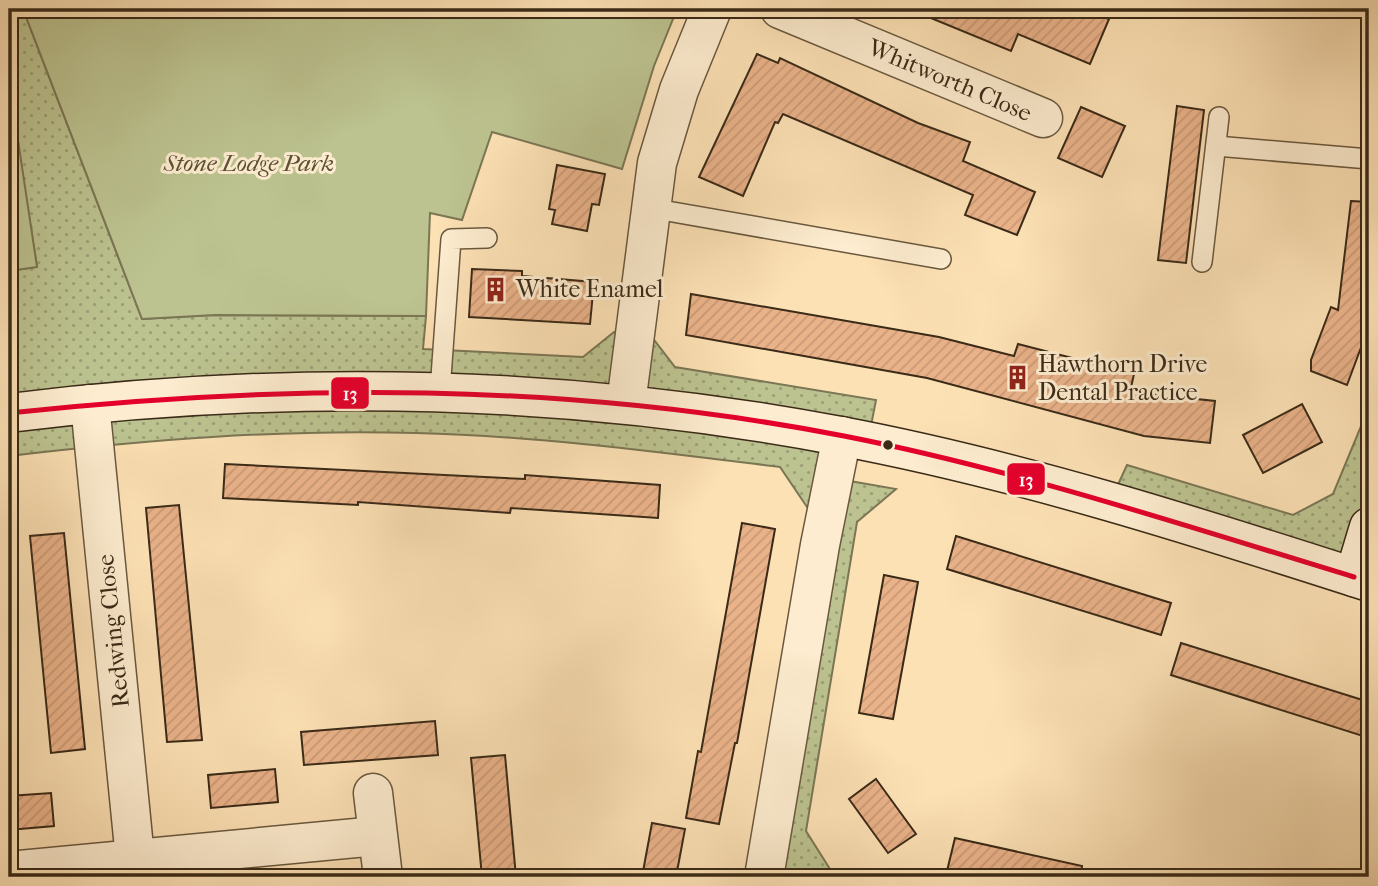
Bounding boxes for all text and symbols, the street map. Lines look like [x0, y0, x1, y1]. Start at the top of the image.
street label: Whitworth Close [863, 33, 1036, 127]
park label: Stone Lodge Park [163, 149, 334, 177]
building icon: White Enamel [482, 275, 510, 303]
place label: White Enamel [515, 275, 664, 303]
place label: Hawthorn Drive Dental Practice [1038, 350, 1207, 406]
building icon: Hawthorn Drive Dental Practice [1004, 364, 1032, 392]
line badge: 13 [330, 376, 370, 410]
text: 13 [343, 383, 357, 405]
unlabelled marker [881, 438, 895, 452]
line badge: 13 [1006, 462, 1046, 496]
text: 13 [1019, 469, 1033, 491]
street label: Redwing Close [91, 553, 135, 709]

